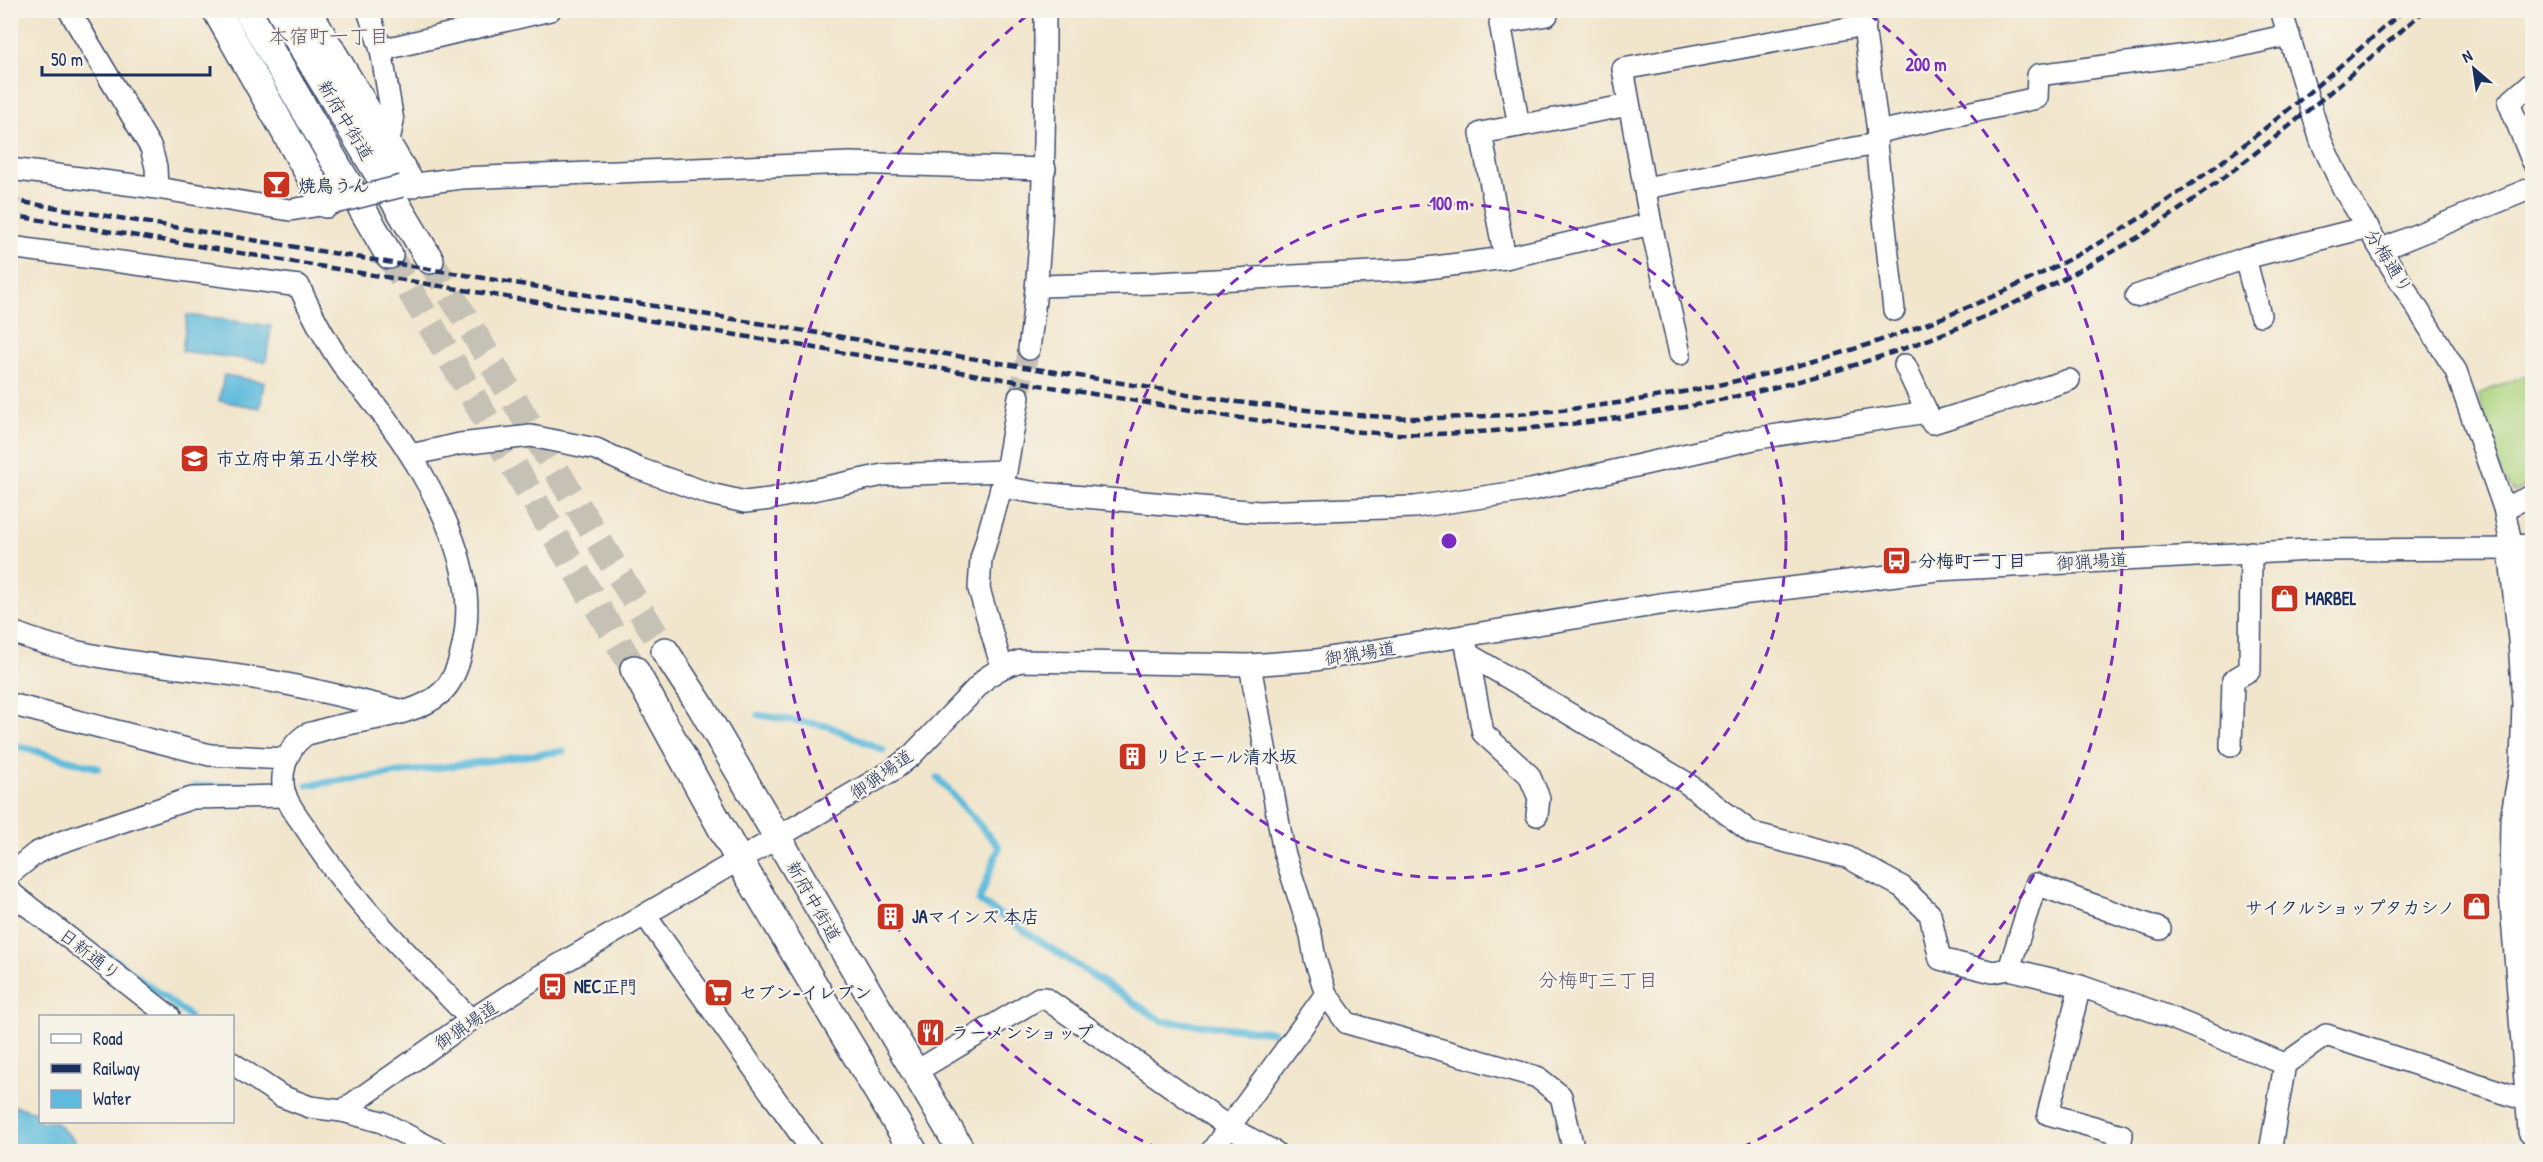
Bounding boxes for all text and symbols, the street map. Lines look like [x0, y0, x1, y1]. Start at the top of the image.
district label: 本宿町一丁目 [269, 22, 389, 49]
scale bar [42, 39, 210, 77]
north arrow [2444, 39, 2504, 99]
text: N [2458, 44, 2476, 68]
text: 50 m [51, 47, 83, 72]
text: 200 m [1906, 52, 1946, 77]
street label: 新府中街道 [312, 75, 380, 165]
bar icon: 焼鳥うん [261, 169, 293, 201]
place label: 焼鳥うん [298, 173, 370, 198]
text: 100 m [1429, 191, 1469, 216]
street label: 分梅通り [2359, 224, 2419, 298]
school or university icon: 市立府中第五小学校 [179, 442, 211, 474]
place label: 市立府中第五小学校 [216, 446, 378, 471]
centre of rings [1439, 531, 1459, 551]
bus stop icon: 分梅町一丁目 [1881, 544, 1913, 576]
street label: 御猟場道 [2055, 547, 2129, 575]
place label: 分梅町一丁目 [1918, 548, 2026, 573]
shop icon: MARBEL [2268, 582, 2300, 614]
place label: MARBEL [2305, 586, 2357, 611]
street label: 御猟場道 [1322, 635, 1398, 671]
building icon: リビエール清水坂 [1117, 740, 1149, 772]
street label: 御猟場道 [844, 743, 918, 805]
place label: リビエール清水坂 [1154, 744, 1297, 769]
street label: 新府中街道 [781, 856, 847, 946]
shop icon: サイクルショップタカシノ [2460, 891, 2492, 923]
place label: サイクルショップタカシノ [2245, 895, 2455, 920]
building icon: JAマインズ 本店 [875, 900, 907, 932]
place label: JAマインズ 本店 [912, 904, 1039, 929]
street label: 日新通り [54, 922, 126, 986]
district label: 分梅町三丁目 [1538, 966, 1658, 993]
bus stop icon: NEC正門 [537, 970, 569, 1002]
place label: NEC正門 [574, 974, 637, 999]
supermarket icon: セブン-イレブン [702, 976, 734, 1008]
place label: セブン-イレブン [739, 980, 872, 1005]
street label: 御猟場道 [429, 995, 503, 1055]
legend [39, 1015, 234, 1123]
restaurant icon: ラーメンショップ [914, 1016, 946, 1048]
place label: ラーメンショップ [951, 1020, 1094, 1045]
text: Road [93, 1026, 123, 1051]
text: Railway [93, 1056, 140, 1081]
text: Water [93, 1086, 131, 1111]

